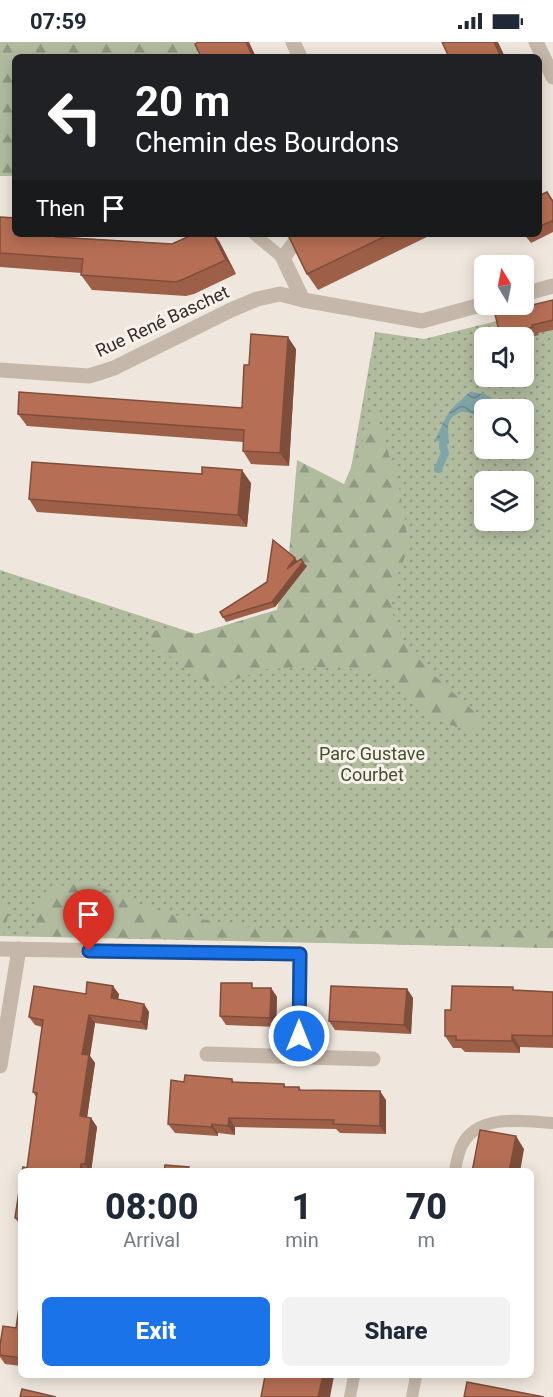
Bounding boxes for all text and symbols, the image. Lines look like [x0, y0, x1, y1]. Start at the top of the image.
text: 07:59 [30, 9, 87, 34]
text: 20 m [135, 77, 230, 126]
icon: left [36, 78, 114, 156]
text: Chemin des Bourdons [135, 127, 399, 159]
icon: arrive [97, 192, 130, 225]
text: Then [36, 196, 85, 221]
north arrow [474, 255, 534, 315]
map controls [474, 255, 534, 531]
street label: Rue René Baschet [92, 281, 232, 361]
button: sound [474, 327, 534, 387]
button: search [474, 399, 534, 459]
button: layers [474, 471, 534, 531]
park label: Parc Gustave Courbet [319, 743, 425, 785]
pin [63, 889, 114, 951]
icon: arrive [72, 898, 105, 931]
position arrow [267, 1004, 331, 1068]
text: 08:00 [105, 1186, 198, 1228]
text: 1 [292, 1186, 312, 1228]
text: 70 [406, 1186, 447, 1228]
text: Arrival [123, 1228, 180, 1252]
text: min [285, 1228, 319, 1252]
text: m [418, 1228, 435, 1252]
button: Exit [42, 1297, 270, 1366]
button: Share [282, 1297, 510, 1366]

